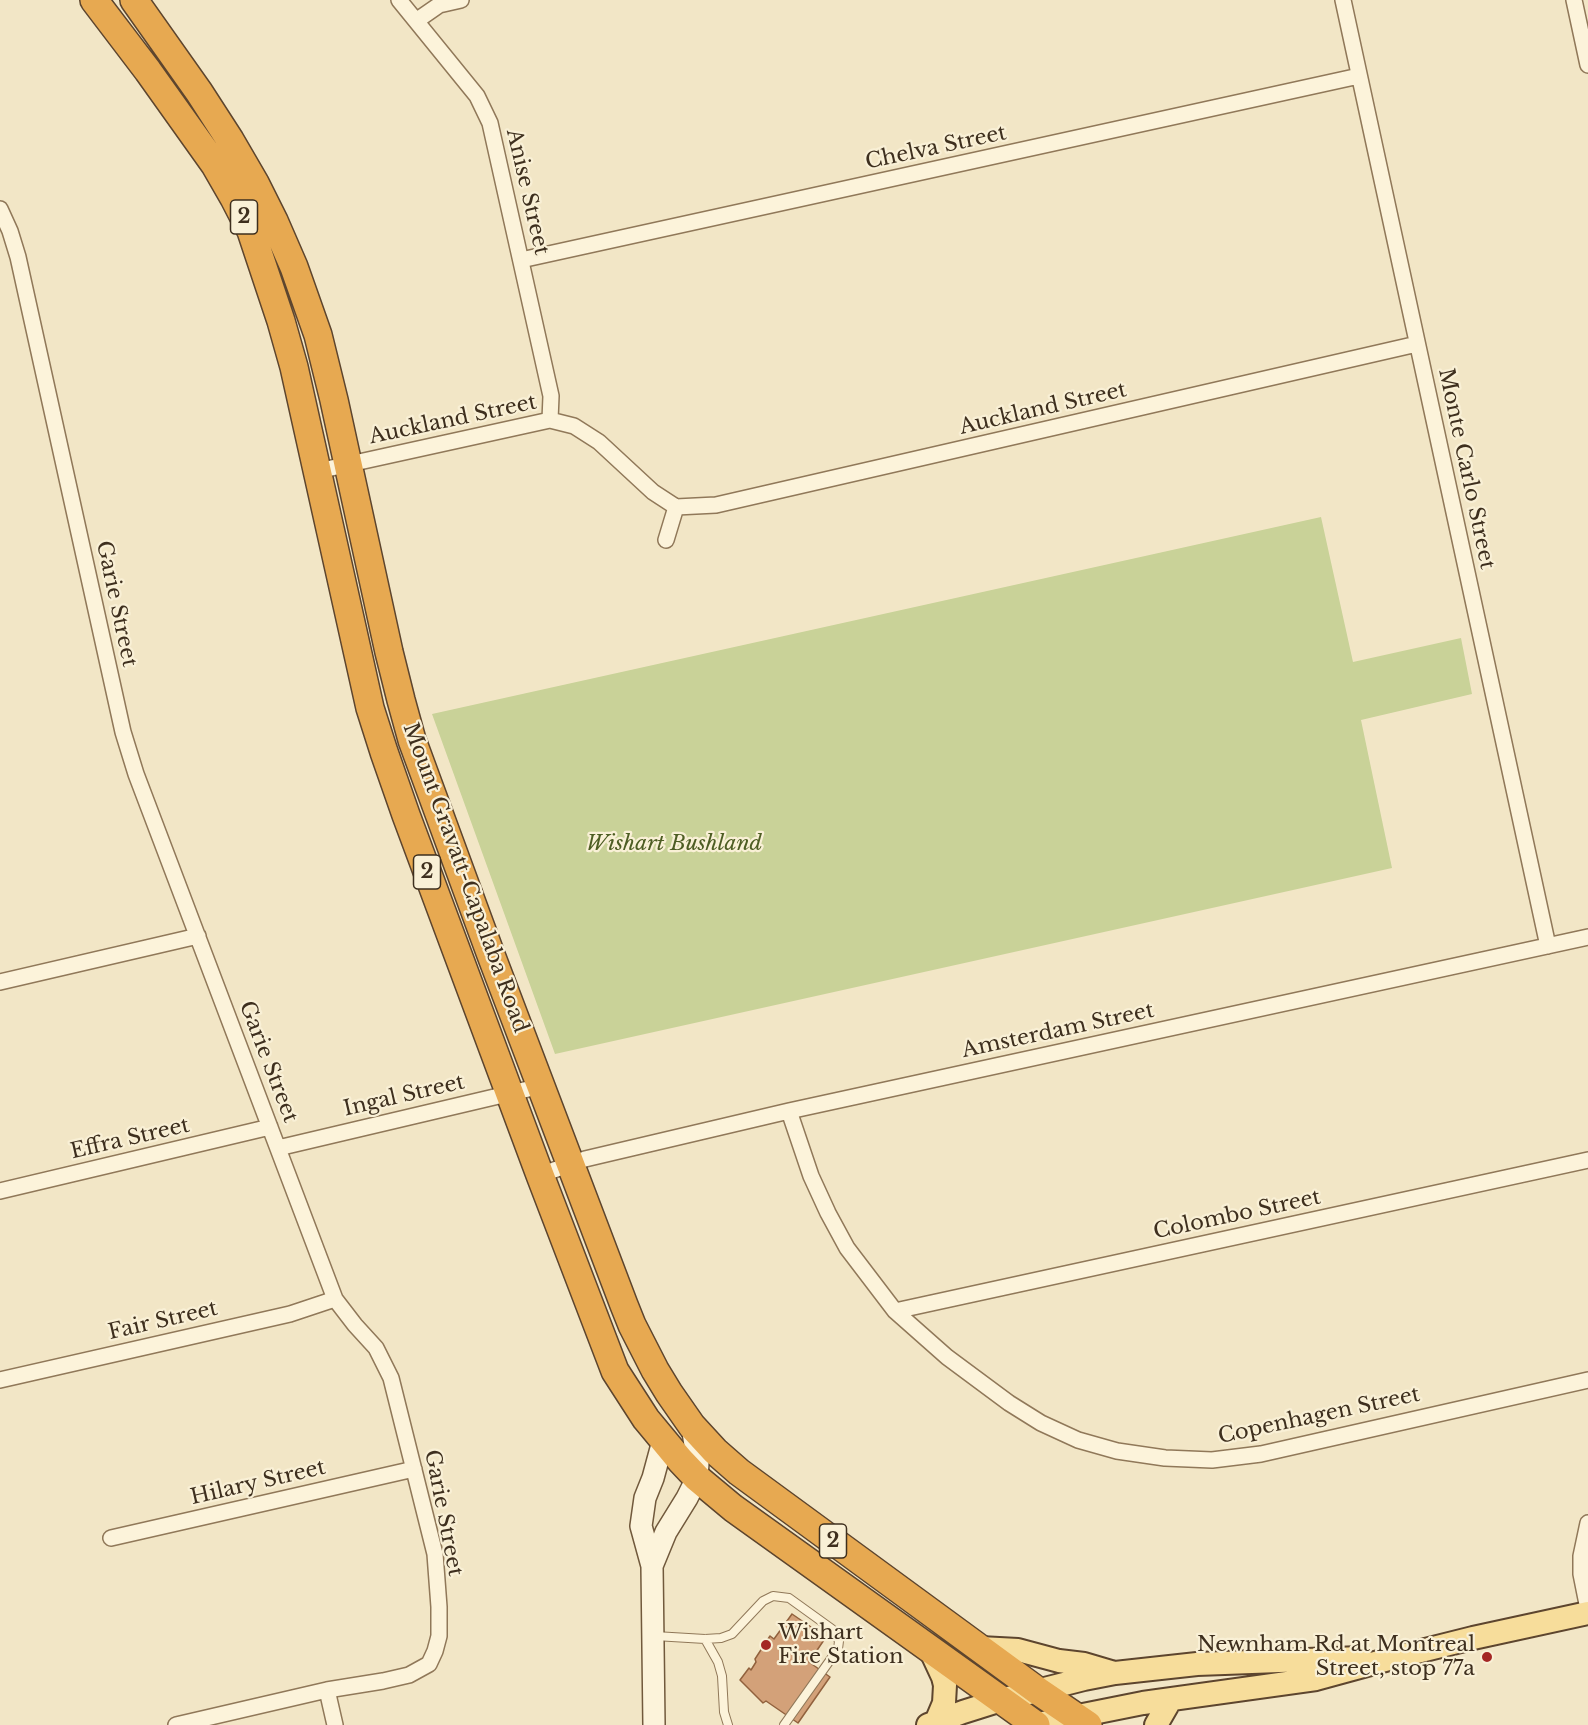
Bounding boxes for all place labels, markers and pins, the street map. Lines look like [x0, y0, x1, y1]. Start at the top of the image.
place label: Wishart Fire Station [778, 1620, 903, 1670]
place label: Newnham Rd at Montreal Street, stop 77a [1197, 1632, 1475, 1682]
marker: Wishart Fire Station [759, 1638, 773, 1652]
marker: Newnham Rd at Montreal Street, stop 77a [1480, 1650, 1494, 1664]

